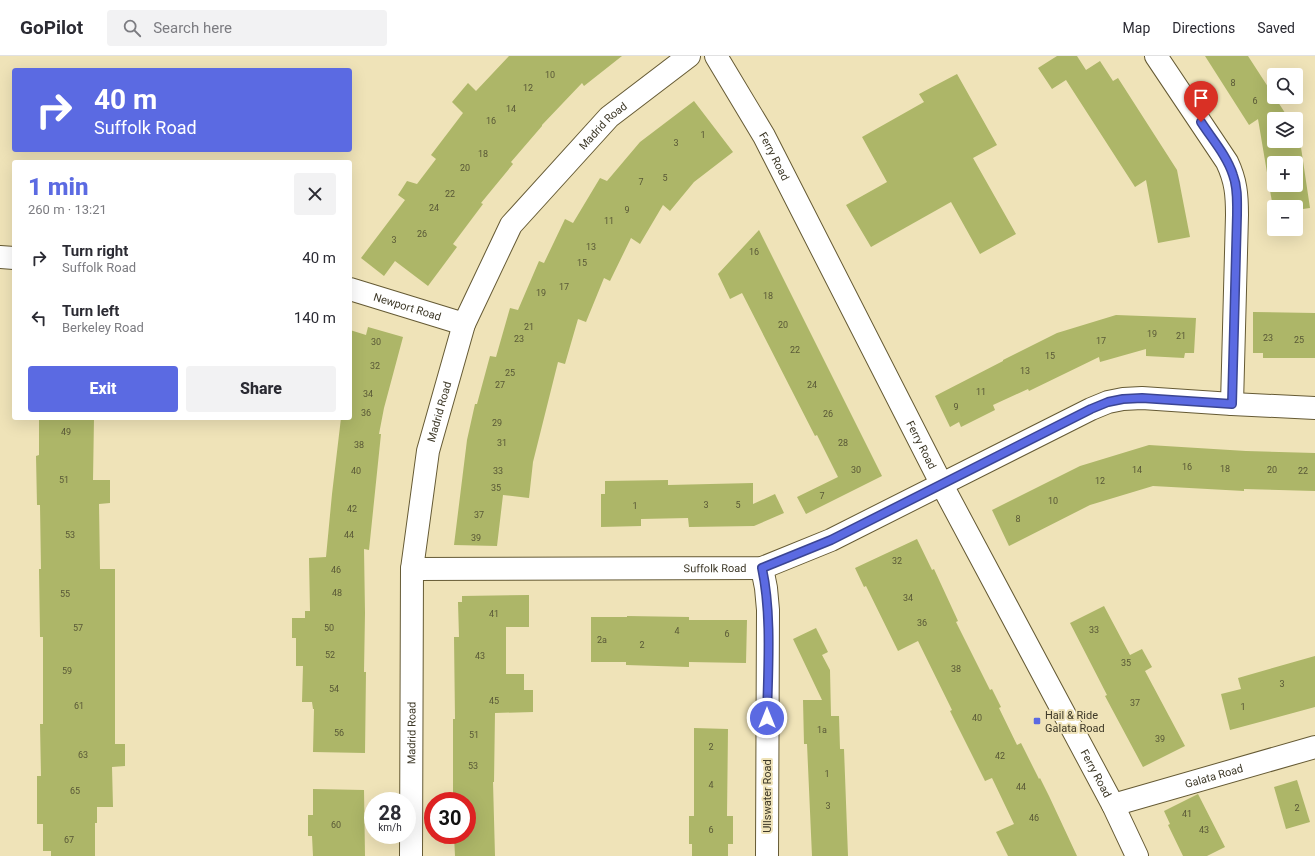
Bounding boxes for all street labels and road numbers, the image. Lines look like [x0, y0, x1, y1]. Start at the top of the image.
street label: Madrid Road [577, 100, 630, 153]
street label: Ferry Road [756, 130, 792, 183]
street label: Newport Road [372, 291, 443, 324]
street label: Madrid Road [425, 380, 454, 444]
street label: Ferry Road [903, 419, 939, 471]
street label: Suffolk Road [684, 562, 746, 575]
street label: Madrid Road [405, 702, 419, 764]
street label: Ferry Road [1078, 747, 1114, 800]
street label: Ullswater Road [761, 759, 774, 833]
street label: Galata Road [1184, 762, 1245, 791]

